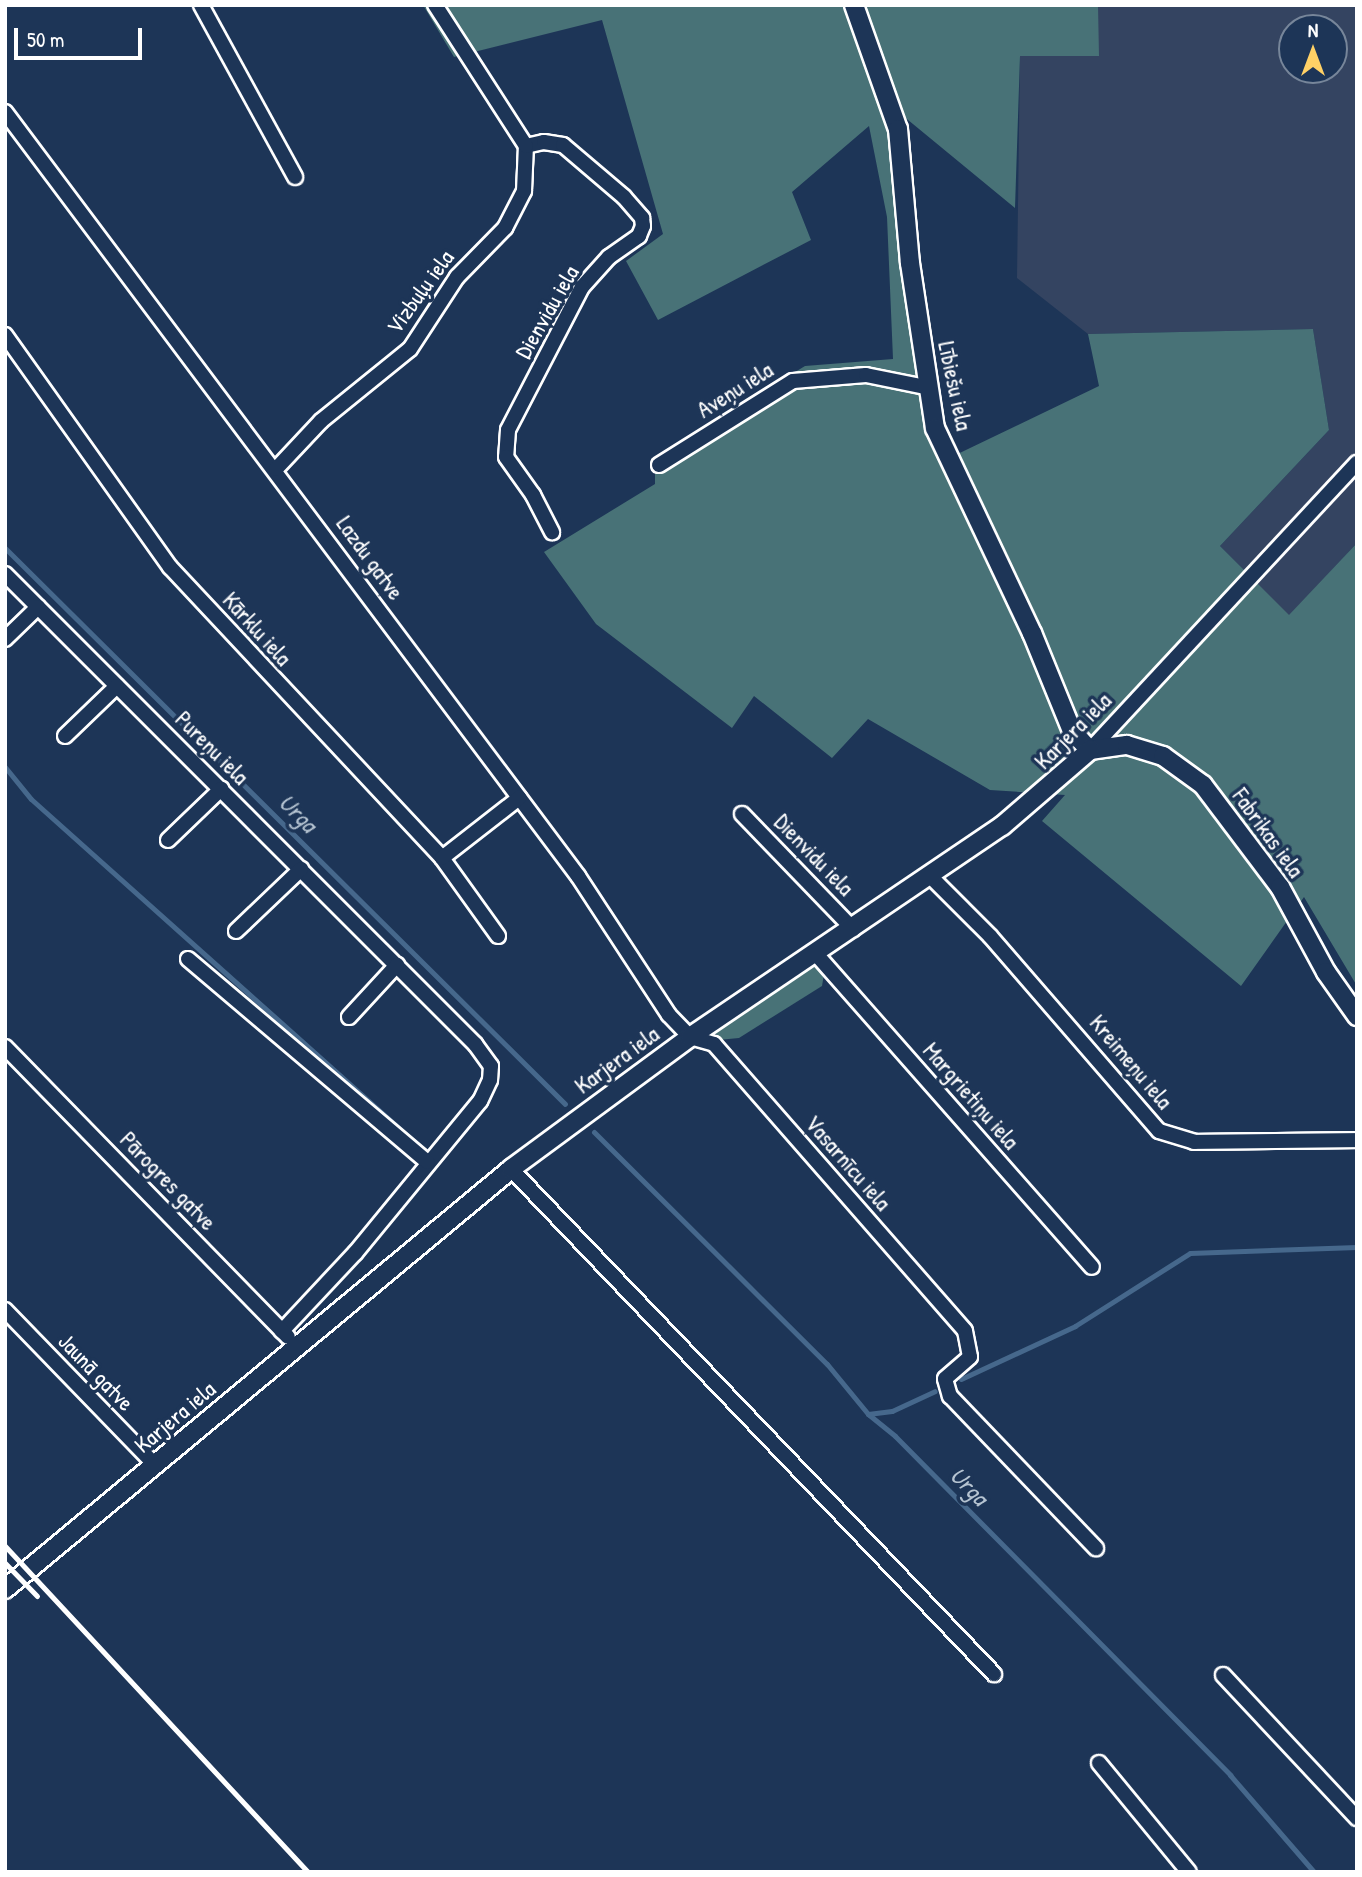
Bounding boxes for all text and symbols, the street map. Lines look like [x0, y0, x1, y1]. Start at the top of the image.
scale bar [18, 14, 145, 58]
north arrow [1278, 14, 1348, 84]
text: N [1308, 17, 1318, 43]
text: 50 m [27, 25, 64, 54]
street label: Vizbuļu iela [380, 245, 460, 339]
street label: Dienvidu iela [509, 261, 585, 363]
street label: Lībiešu iela [932, 339, 978, 433]
street label: Aveņu iela [692, 356, 778, 424]
street label: Lazdu gatve [331, 511, 409, 605]
street label: Kārklu iela [217, 587, 297, 671]
street label: Karjera iela [1029, 687, 1117, 775]
street label: Pureņu iela [170, 706, 254, 790]
street label: Fabrikas iela [1226, 783, 1310, 883]
water label: Urga [273, 788, 323, 838]
street label: Dienvidu iela [768, 808, 860, 902]
street label: Kreimeņu iela [1084, 1009, 1178, 1115]
street label: Karjera iela [570, 1020, 664, 1100]
street label: Margrietiņu iela [917, 1037, 1025, 1155]
street label: Vasarnīcu iela [799, 1110, 897, 1216]
street label: Pārogres gatve [114, 1126, 222, 1236]
street label: Jaunā gatve [52, 1328, 140, 1416]
street label: Karjera iela [129, 1375, 221, 1459]
water label: Urga [944, 1461, 994, 1511]

